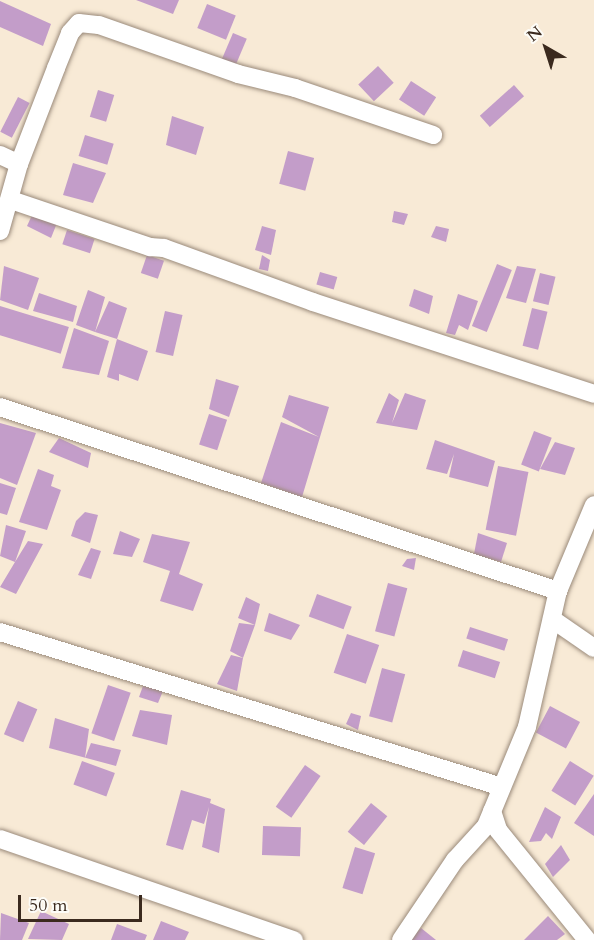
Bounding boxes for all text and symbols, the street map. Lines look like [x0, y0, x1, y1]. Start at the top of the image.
north arrow [516, 18, 576, 78]
text: N [522, 21, 547, 47]
scale bar [21, 883, 146, 921]
text: 50 m [29, 893, 68, 918]

